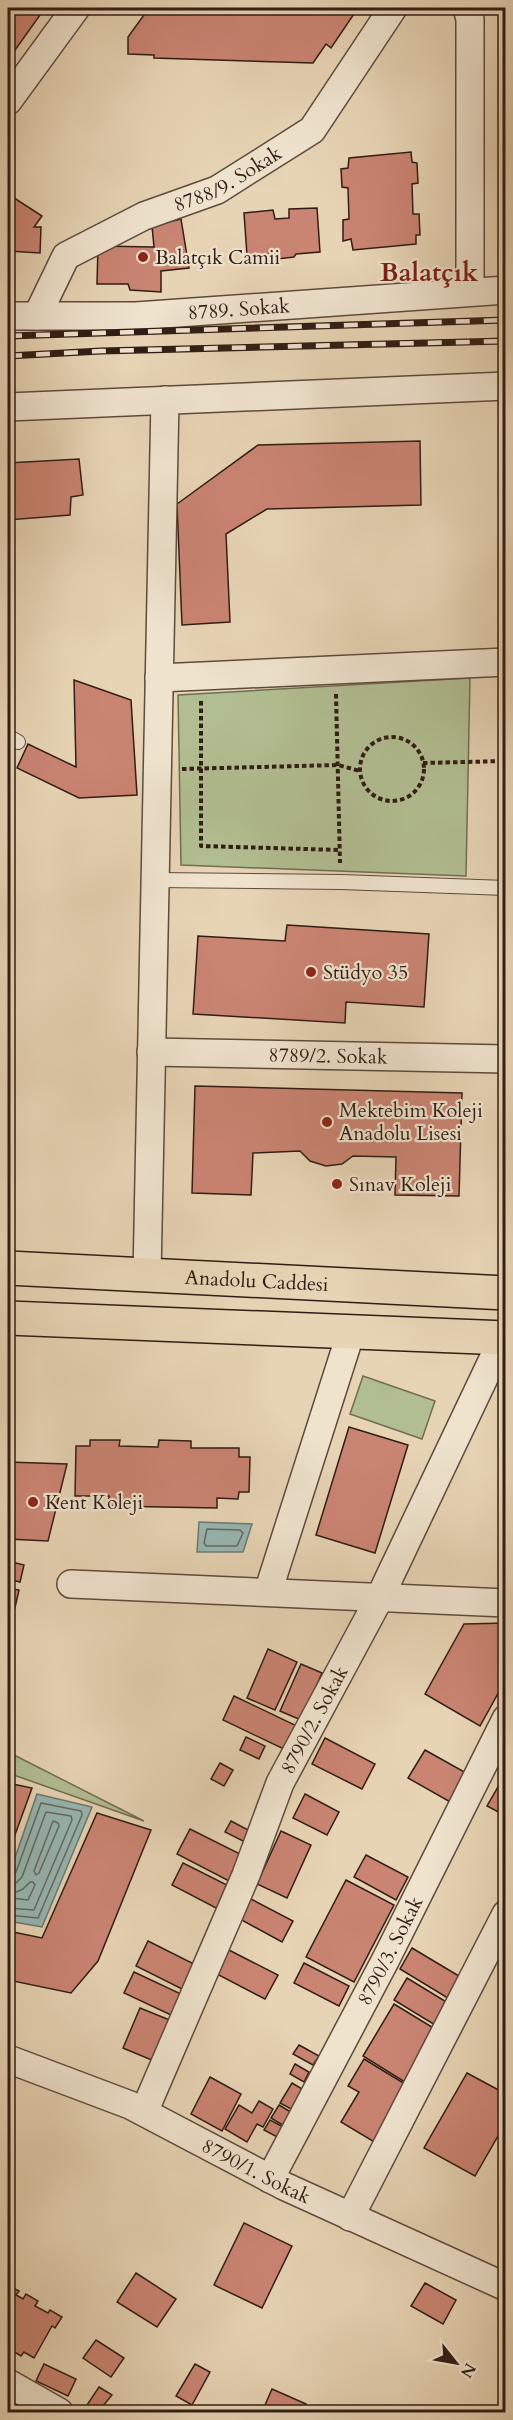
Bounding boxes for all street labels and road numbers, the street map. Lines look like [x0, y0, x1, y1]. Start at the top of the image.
street label: 8788/9. Sokak [170, 139, 287, 218]
street label: 8789. Sokak [187, 292, 291, 326]
street label: 8789/2. Sokak [268, 1041, 388, 1071]
street label: Anadolu Caddesi [184, 1264, 330, 1298]
street label: 8790/2. Sokak [274, 1661, 355, 1779]
street label: 8790/3. Sokak [351, 1891, 429, 2010]
street label: 8790/1. Sokak [197, 2132, 315, 2211]

